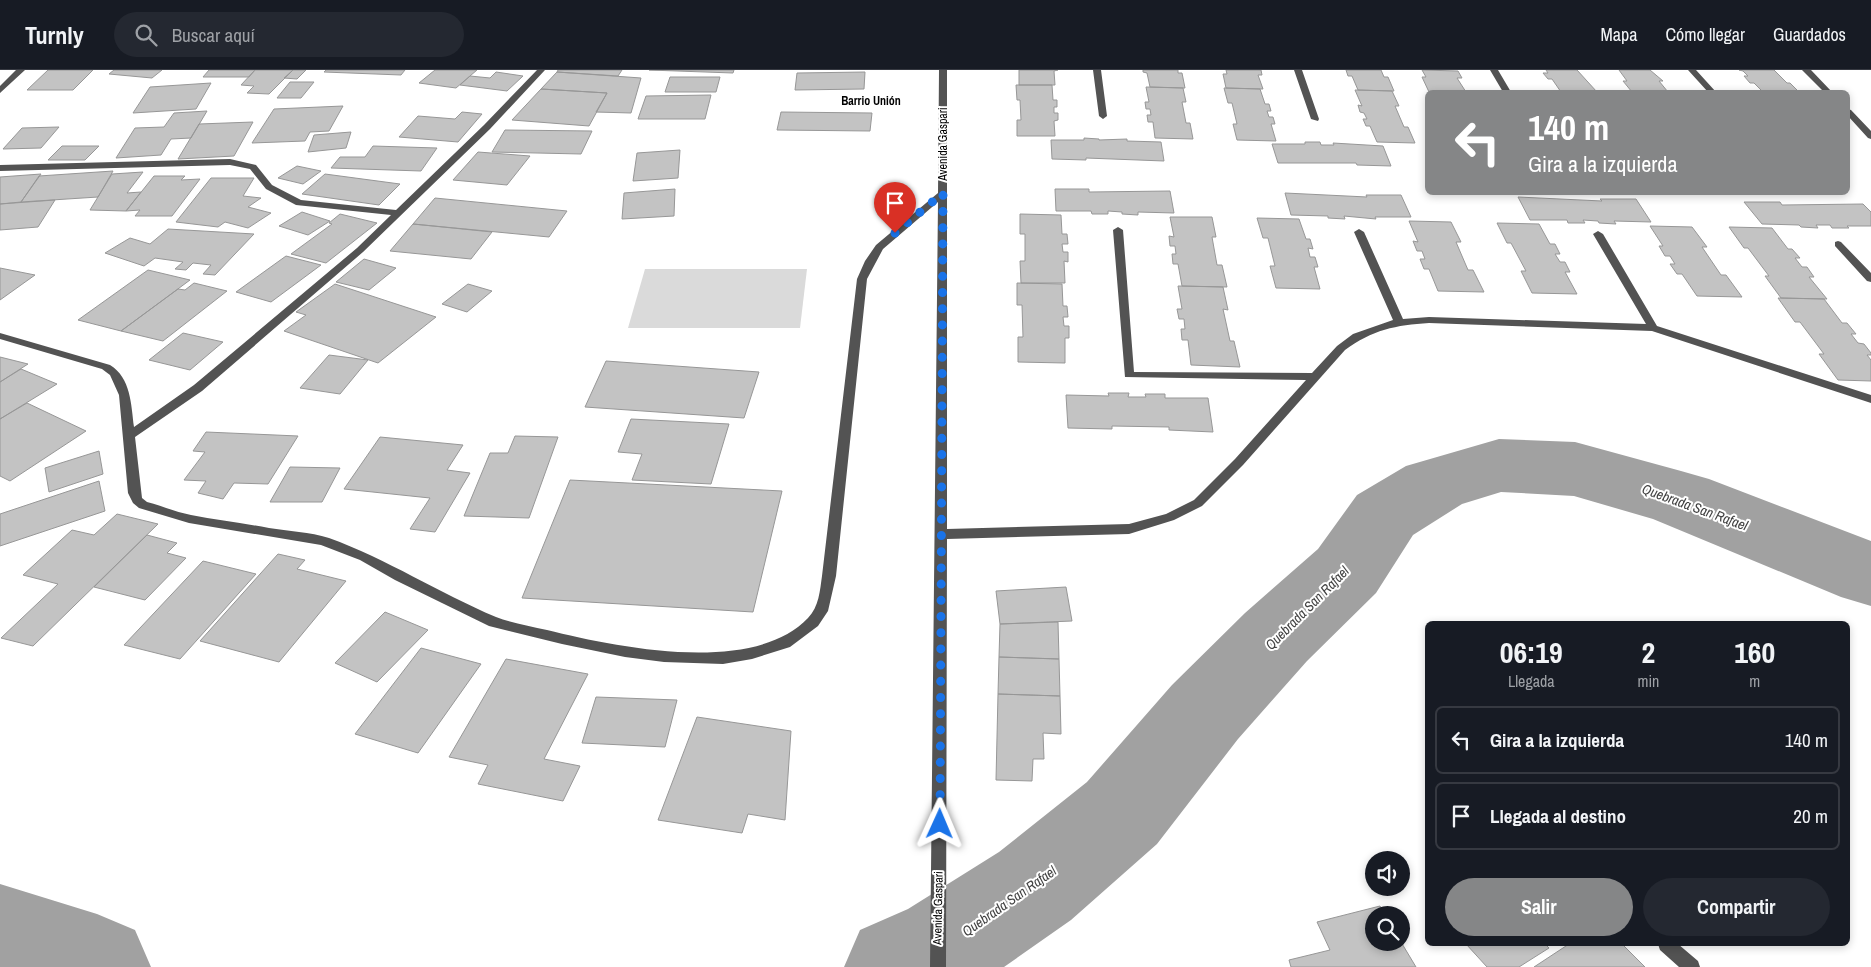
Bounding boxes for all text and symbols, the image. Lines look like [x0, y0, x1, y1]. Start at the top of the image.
search box [114, 12, 464, 57]
text: Turnly [25, 19, 84, 51]
icon: search [132, 21, 160, 49]
text: Buscar aquí [172, 22, 255, 48]
text: Mapa [1600, 22, 1637, 47]
text: Cómo llegar [1665, 22, 1745, 47]
text: Guardados [1773, 22, 1846, 47]
district label: Barrio Unión [841, 93, 901, 109]
text: 140 m [1528, 104, 1609, 151]
street label: Avenida Gaspari [935, 107, 951, 182]
icon: left [1445, 110, 1510, 175]
text: Gira a la izquierda [1528, 149, 1677, 179]
pin [874, 182, 916, 233]
icon: arrive [881, 189, 909, 217]
water label: Quebrada San Rafael [1640, 480, 1751, 535]
water label: Quebrada San Rafael [1261, 562, 1353, 654]
text: 06:19 [1500, 632, 1563, 672]
text: 2 [1642, 632, 1655, 672]
text: 160 [1734, 632, 1775, 672]
text: Llegada [1508, 670, 1555, 692]
text: min [1637, 670, 1659, 692]
text: m [1749, 670, 1760, 692]
icon: left [1447, 726, 1475, 754]
text: Gira a la izquierda [1490, 727, 1624, 753]
text: 140 m [1785, 727, 1828, 753]
position arrow [913, 797, 965, 849]
icon: arrive [1447, 802, 1475, 830]
text: Llegada al destino [1490, 803, 1626, 829]
text: 20 m [1793, 803, 1828, 829]
map controls [1365, 851, 1410, 951]
button: sound [1365, 851, 1410, 896]
water label: Quebrada San Rafael [958, 862, 1060, 940]
street label: Avenida Gaspari [929, 871, 947, 946]
button: Salir [1445, 878, 1633, 936]
button: Compartir [1643, 878, 1830, 936]
button: search [1365, 906, 1410, 951]

